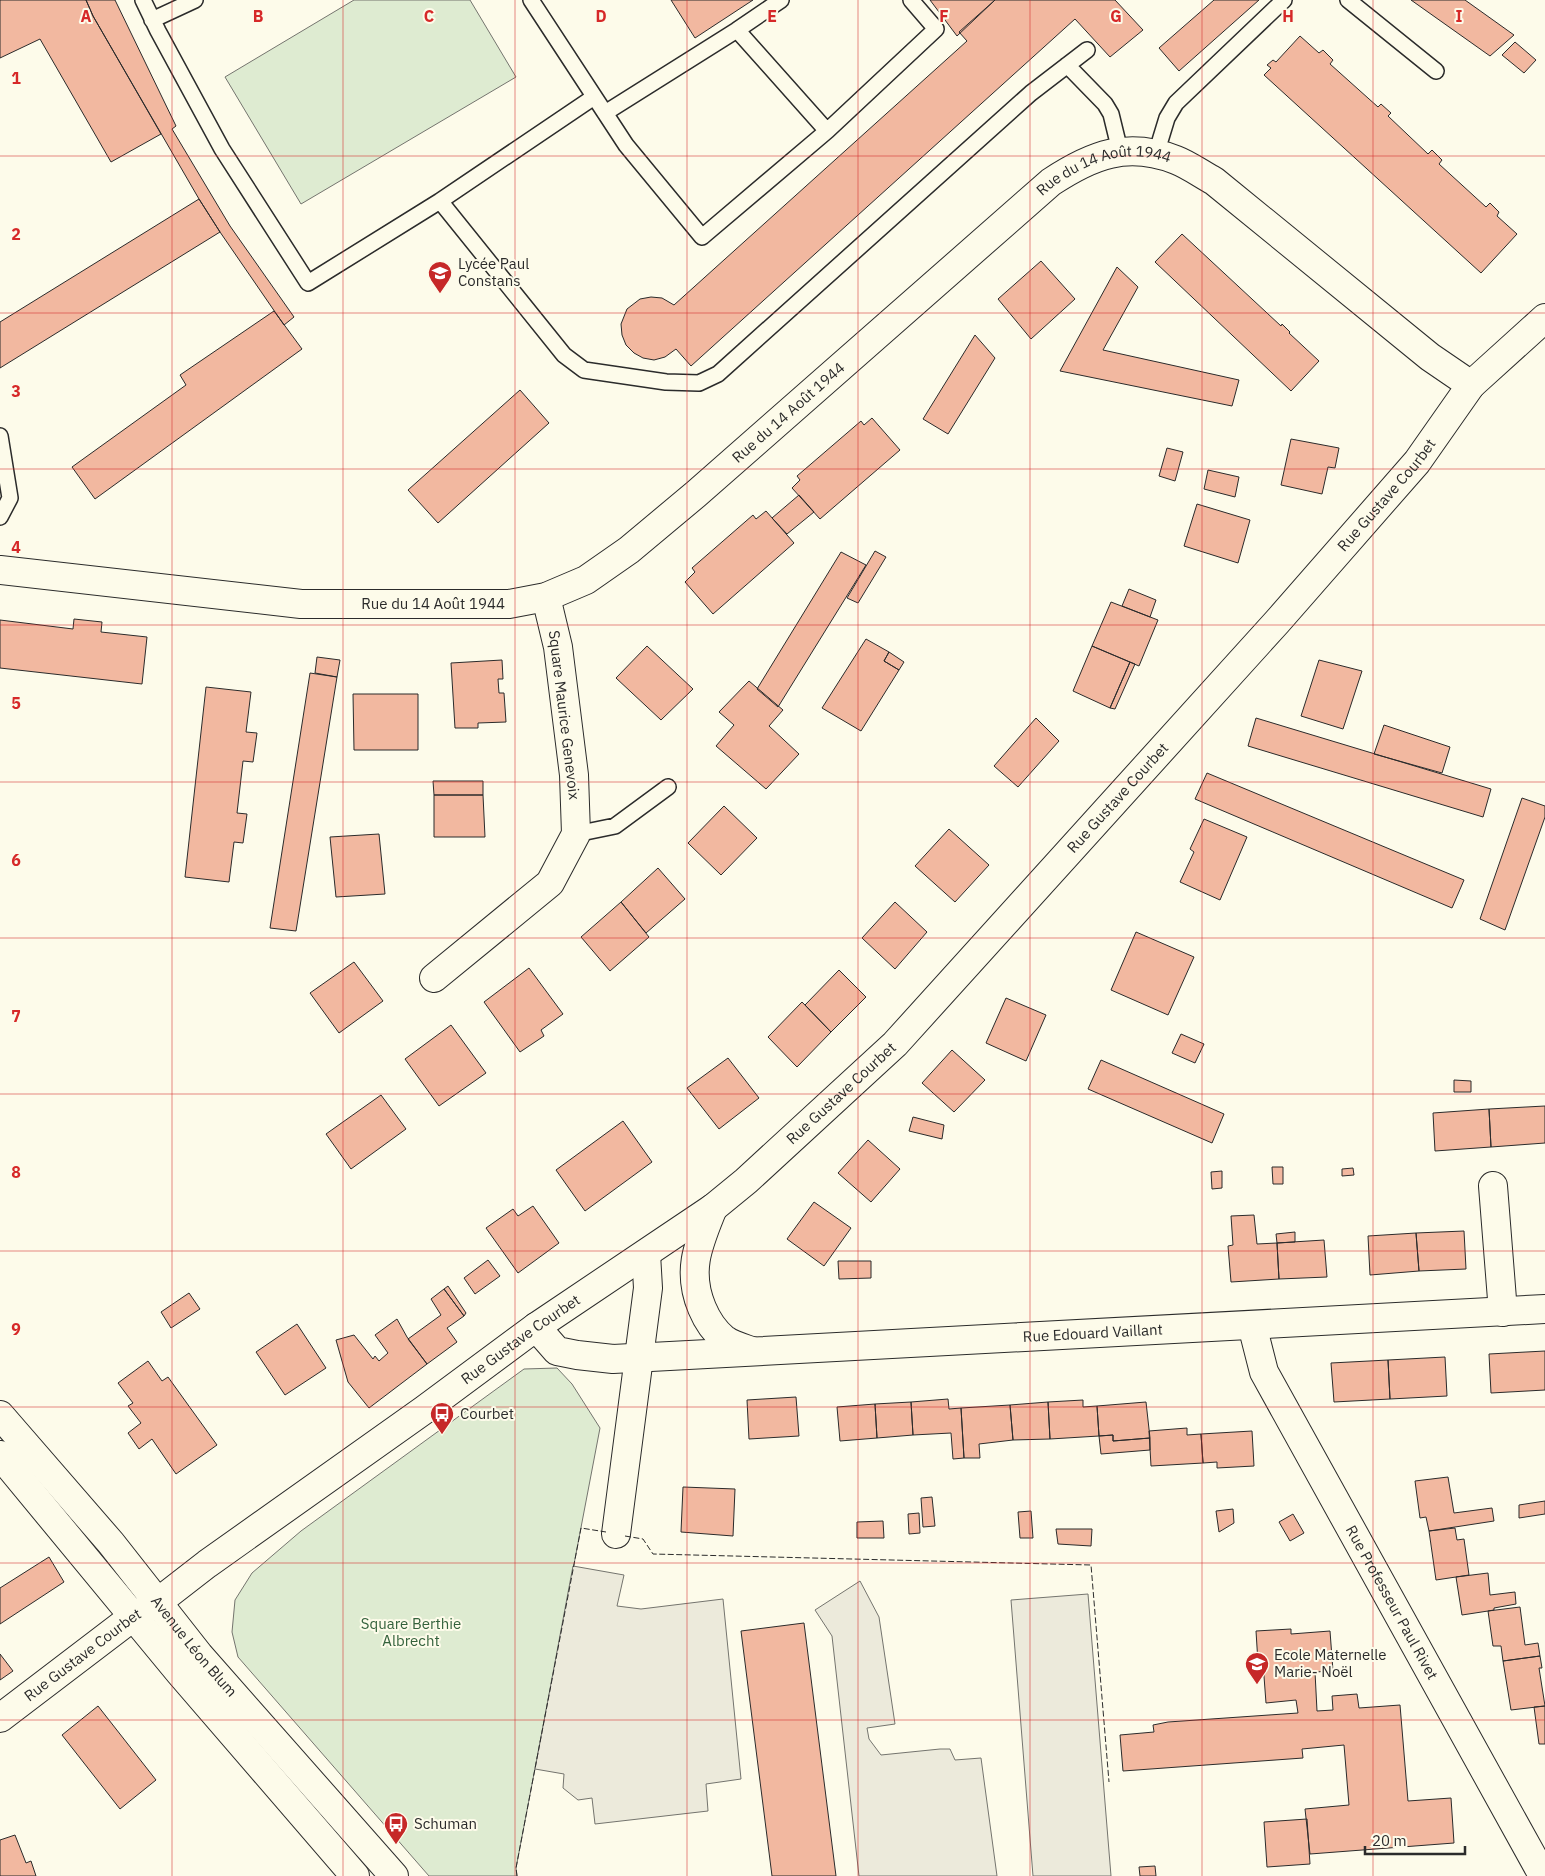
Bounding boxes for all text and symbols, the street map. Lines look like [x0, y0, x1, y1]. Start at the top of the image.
text: A [81, 6, 92, 26]
text: B [253, 6, 264, 26]
text: C [424, 6, 434, 26]
text: D [595, 6, 607, 26]
text: E [767, 6, 777, 26]
text: F [939, 6, 949, 26]
text: G [1110, 6, 1122, 26]
text: H [1282, 6, 1294, 26]
text: I [1456, 6, 1463, 26]
text: 1 [11, 68, 21, 88]
street label: Rue du 14 Août 1944 [1032, 141, 1174, 200]
text: 2 [11, 224, 21, 244]
place label: Lycée Paul Constans [458, 254, 529, 290]
school or university icon: Lycée Paul Constans [427, 260, 453, 294]
street label: Rue du 14 Août 1944 [728, 358, 848, 467]
text: 3 [11, 381, 21, 401]
street label: Rue Gustave Courbet [1333, 435, 1439, 555]
text: 4 [11, 537, 21, 557]
street label: Rue du 14 Août 1944 [361, 594, 505, 613]
street label: Square Maurice Genevoix [545, 629, 584, 801]
text: 5 [11, 693, 21, 713]
street label: Rue Gustave Courbet [1063, 738, 1172, 857]
text: 6 [11, 850, 21, 870]
text: 7 [11, 1006, 21, 1026]
street label: Rue Gustave Courbet [782, 1038, 900, 1148]
text: 8 [11, 1162, 21, 1182]
street label: Rue Gustave Courbet [457, 1290, 584, 1388]
text: 9 [11, 1319, 21, 1339]
street label: Rue Edouard Vaillant [1022, 1320, 1163, 1346]
bus stop icon: Courbet [429, 1401, 455, 1435]
place label: Courbet [460, 1404, 514, 1423]
street label: Rue Professeur Paul Rivet [1342, 1522, 1442, 1683]
street label: Avenue Léon Blum [147, 1592, 241, 1701]
street label: Rue Gustave Courbet [20, 1604, 144, 1705]
park label: Square Berthie Albrecht [361, 1614, 461, 1650]
place label: Ecole Maternelle Marie- Noël [1274, 1645, 1387, 1681]
school or university icon: Ecole Maternelle Marie- Noël [1244, 1651, 1270, 1685]
bus stop icon: Schuman [383, 1811, 409, 1845]
place label: Schuman [414, 1814, 477, 1833]
scale bar [1365, 1824, 1465, 1856]
text: 20 m [1372, 1831, 1407, 1850]

